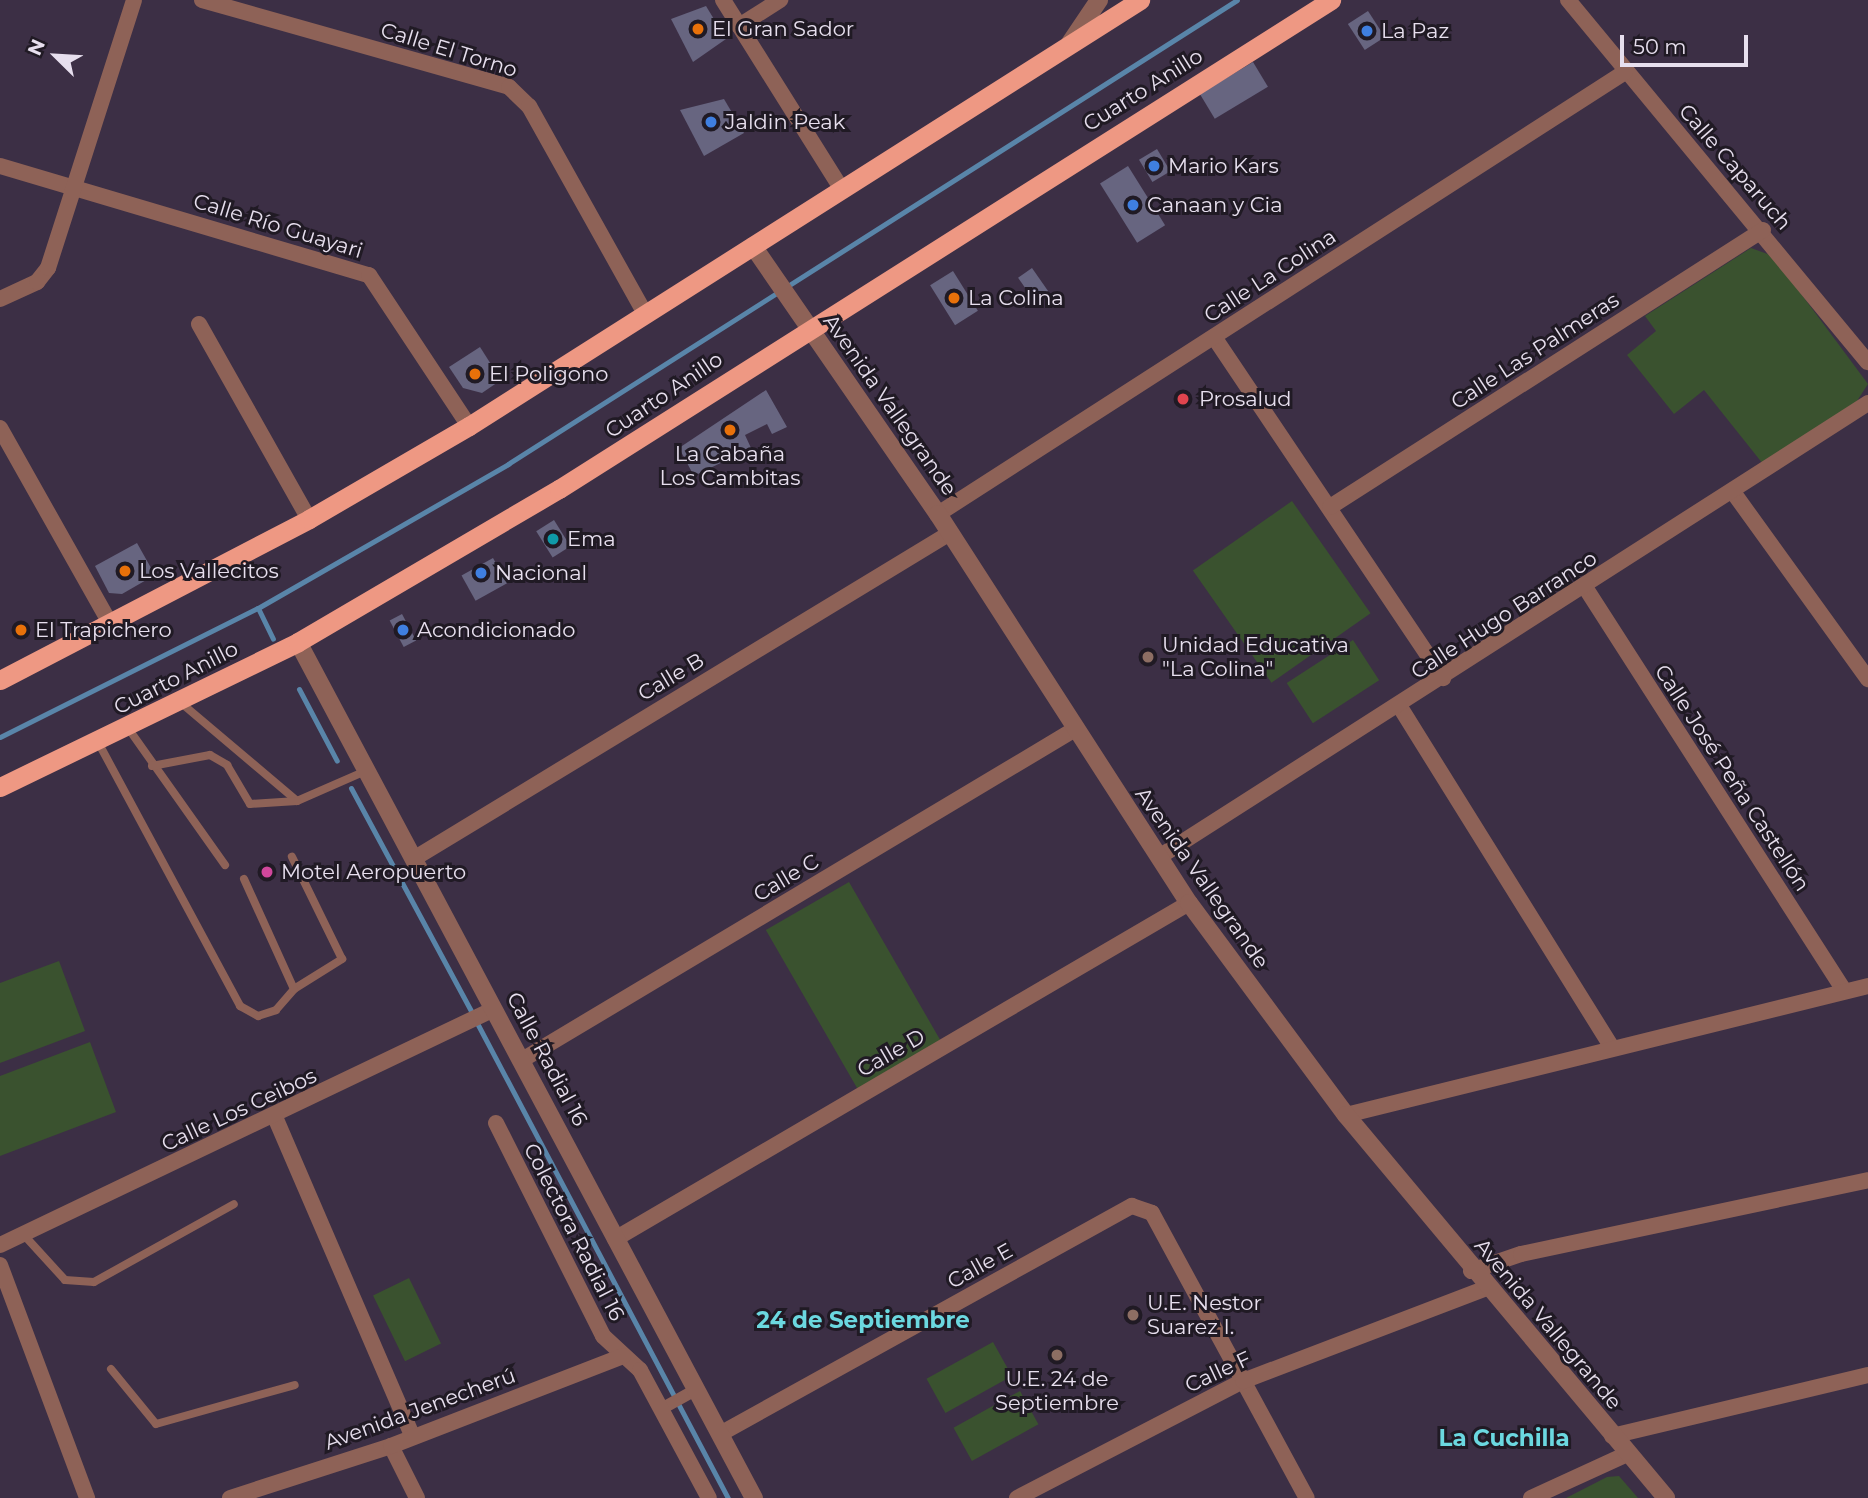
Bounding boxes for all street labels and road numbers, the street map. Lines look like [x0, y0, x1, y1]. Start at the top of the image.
street label: Calle El Torno [378, 17, 520, 83]
street label: Cuarto Anillo [1079, 43, 1207, 137]
street label: Calle Caparuch [1673, 99, 1797, 235]
street label: Calle Río Guayari [190, 188, 366, 264]
street label: Calle La Colina [1199, 224, 1341, 328]
street label: Calle Las Palmeras [1446, 287, 1624, 415]
street label: Avenida Vallegrande [818, 309, 962, 501]
street label: Cuarto Anillo [601, 347, 727, 443]
street label: Calle Hugo Barranco [1406, 546, 1602, 684]
street label: Cuarto Anillo [110, 636, 242, 720]
street label: Calle B [633, 648, 709, 706]
street label: Calle José Peña Castellón [1649, 660, 1815, 896]
street label: Avenida Vallegrande [1130, 782, 1274, 974]
street label: Calle C [749, 849, 823, 907]
street label: Calle Radial 16 [501, 988, 593, 1130]
street label: Calle D [853, 1024, 929, 1082]
street label: Calle Los Ceibos [157, 1063, 321, 1157]
street label: Colectora Radial 16 [518, 1139, 630, 1325]
street label: Avenida Vallegrande [1469, 1233, 1627, 1415]
street label: Calle E [943, 1238, 1017, 1294]
street label: Calle F [1181, 1346, 1255, 1398]
street label: Avenida Jenecherú [321, 1363, 519, 1455]

